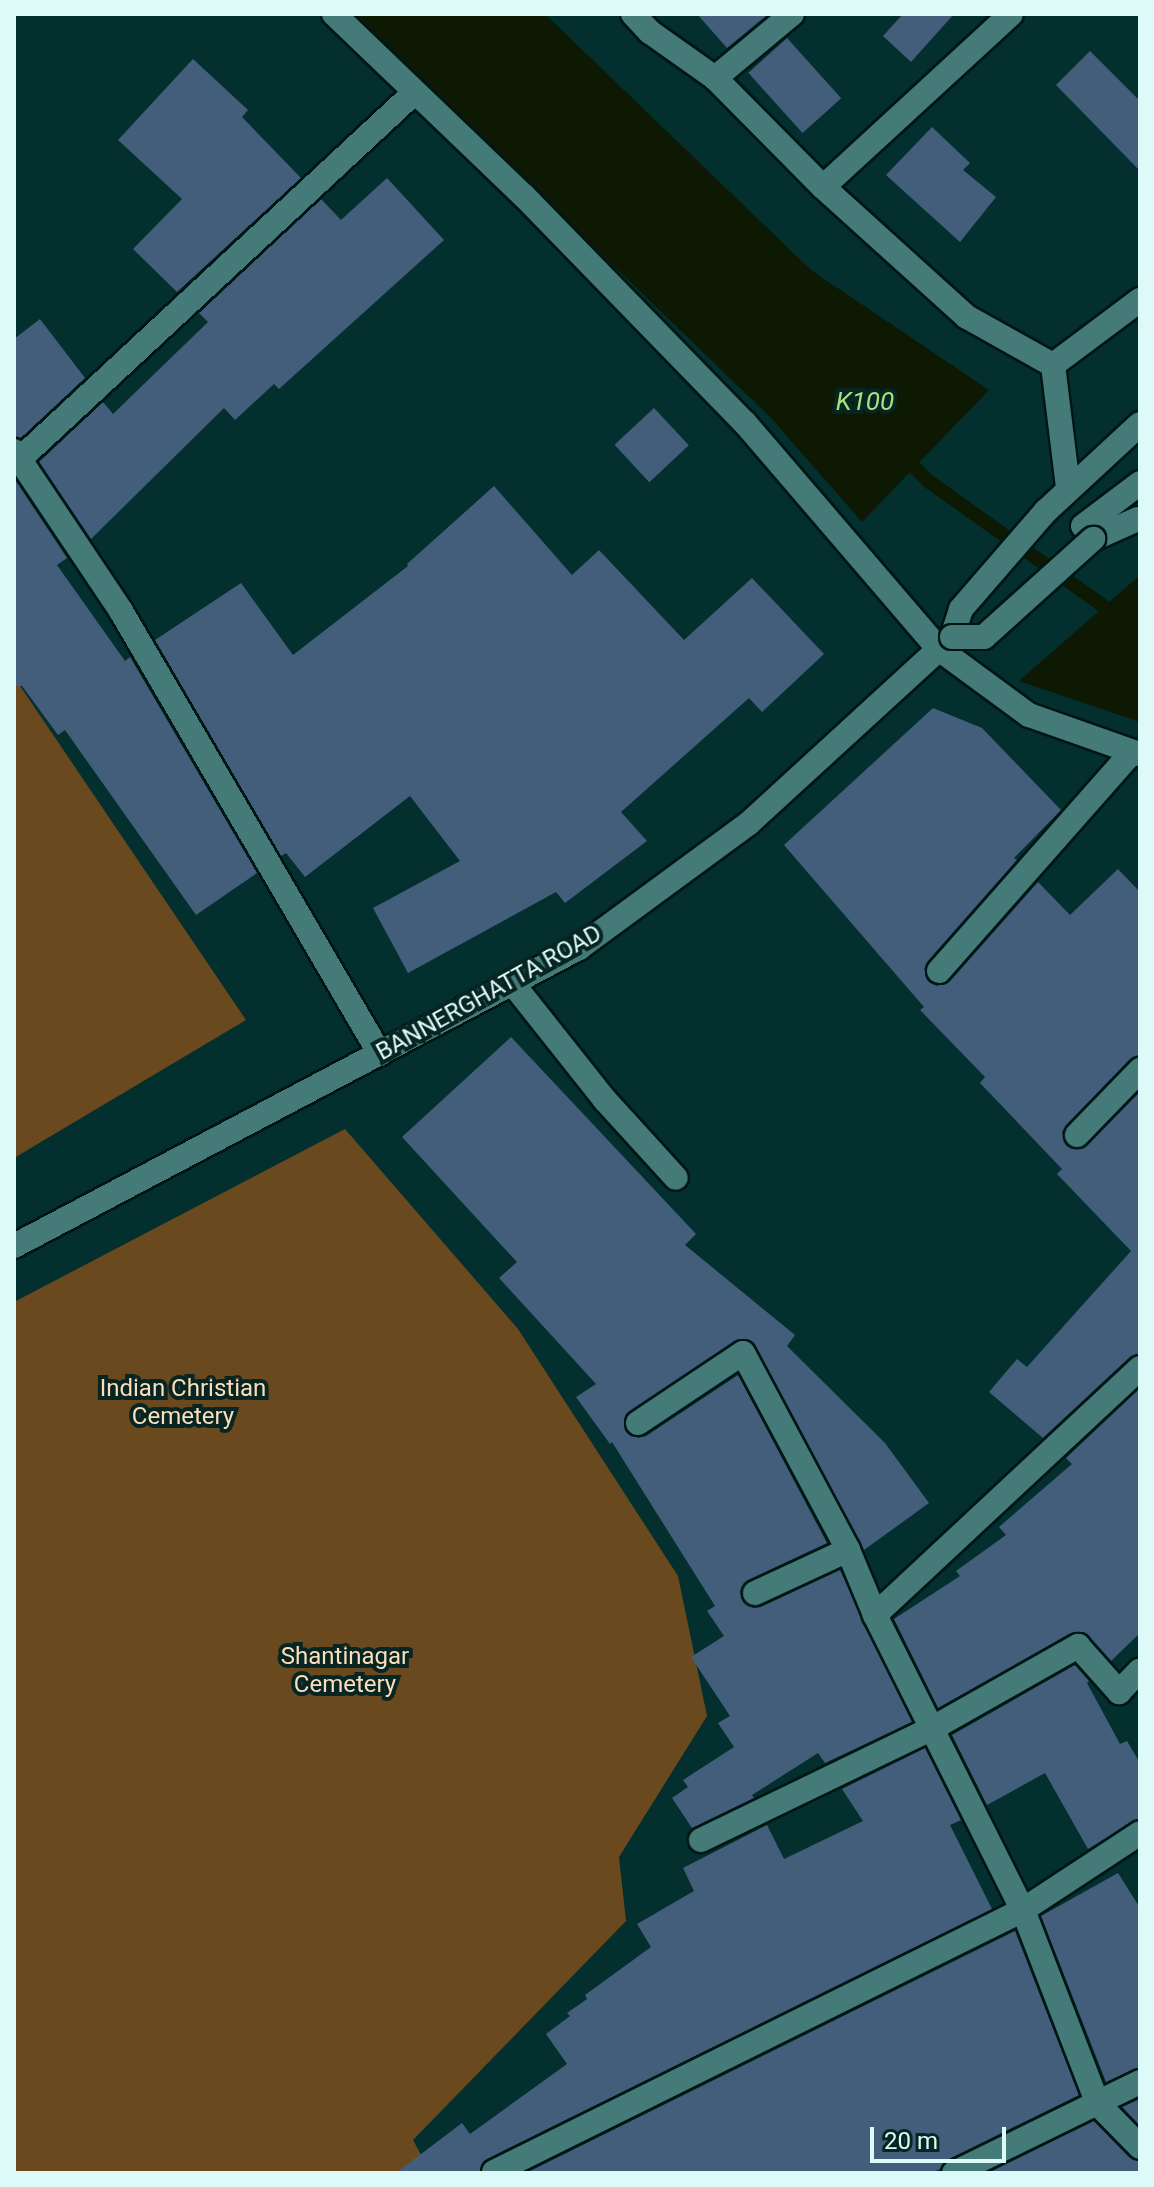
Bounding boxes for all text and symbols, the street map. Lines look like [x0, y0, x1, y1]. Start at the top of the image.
water label: K100 [836, 386, 894, 418]
street label: BANNERGHATTA ROAD [371, 919, 607, 1067]
park label: Indian Christian Cemetery [100, 1375, 266, 1431]
park label: Shantinagar Cemetery [281, 1643, 409, 1699]
scale bar [874, 2111, 1010, 2161]
text: 20 m [884, 2127, 938, 2155]

